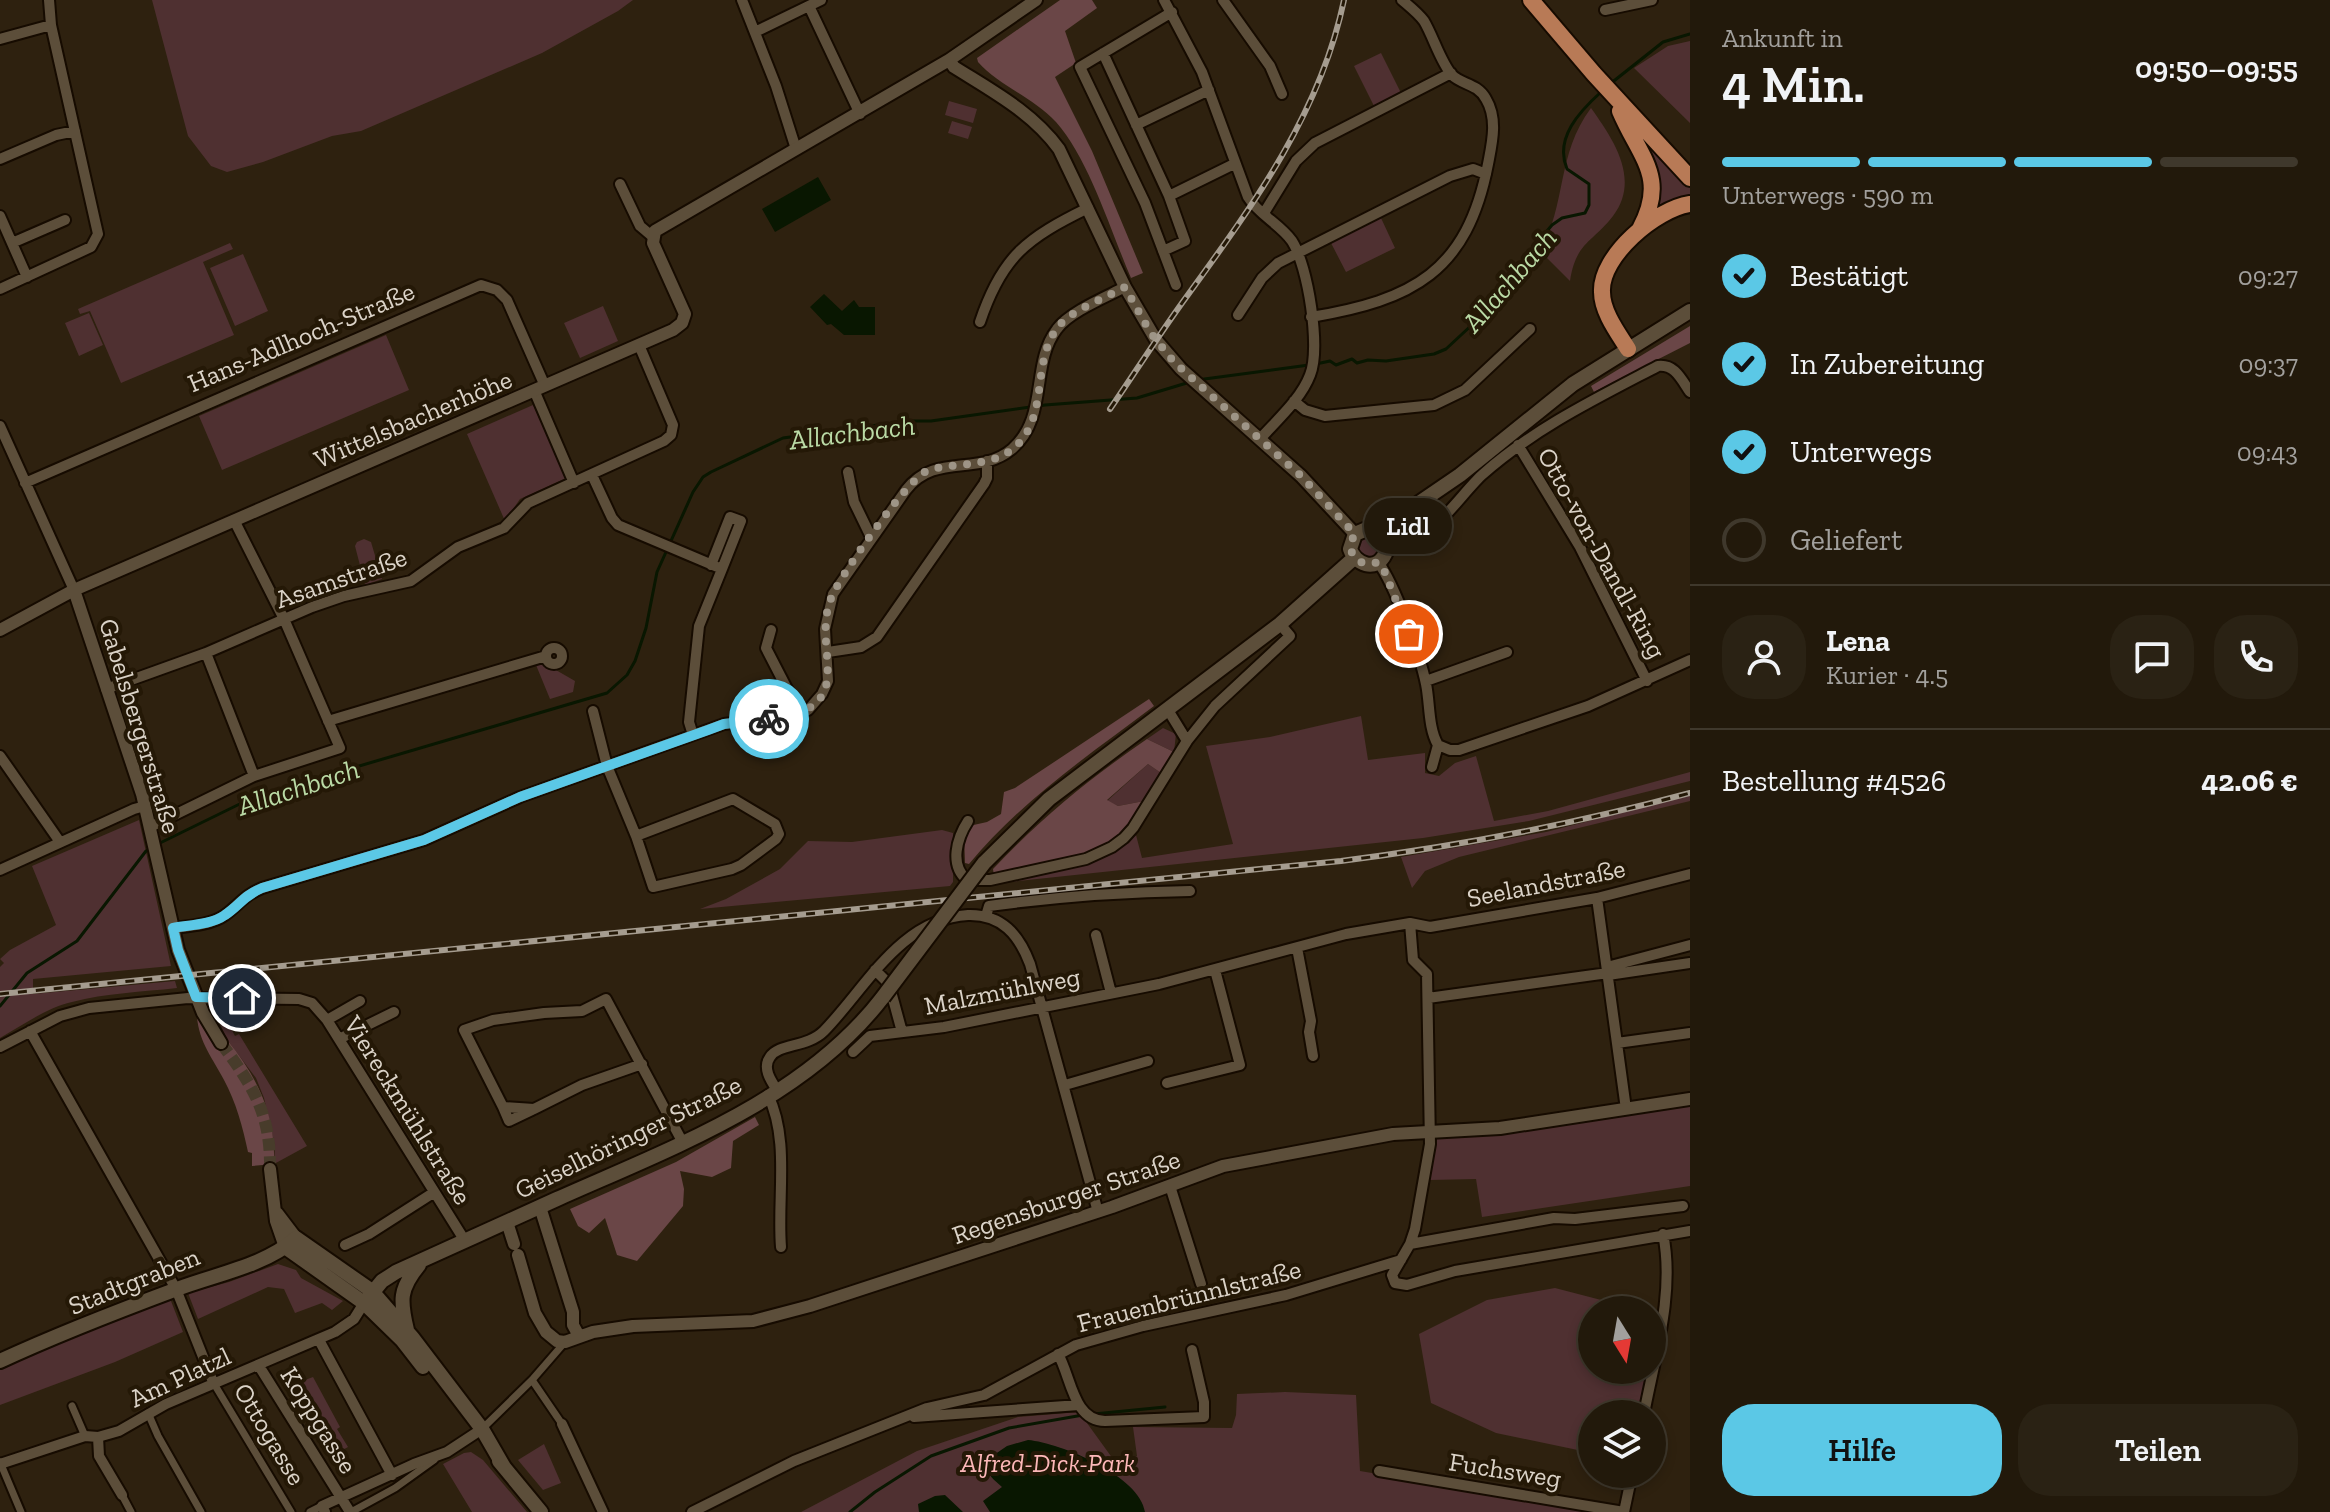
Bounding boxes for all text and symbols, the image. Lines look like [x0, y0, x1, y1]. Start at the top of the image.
text: Ankunft in [1722, 22, 1843, 54]
text: 09:50–09:55 [2135, 50, 2298, 86]
text: 4 Min. [1722, 53, 1865, 115]
text: Unterwegs · 590 m [1722, 179, 1933, 211]
water label: Allachbach [1455, 222, 1563, 340]
icon: check [1722, 254, 1766, 298]
text: Bestätigt [1790, 258, 1908, 294]
text: 09:27 [2238, 260, 2298, 292]
street label: Hans-Adlhoch-Straße [183, 275, 419, 399]
icon: check [1722, 342, 1766, 386]
text: In Zubereitung [1790, 346, 1984, 382]
text: 09:37 [2238, 348, 2298, 380]
street label: Wittelsbacherhöhe [309, 363, 517, 475]
water label: Allachbach [786, 408, 917, 457]
icon: check [1722, 430, 1766, 474]
text: Unterwegs [1790, 434, 1932, 470]
text: 09:43 [2237, 436, 2298, 468]
street label: Otto-von-Dandl-Ring [1531, 442, 1673, 664]
callout: Lidl [1365, 498, 1453, 554]
text: Lidl [1386, 510, 1430, 542]
text: Geliefert [1790, 522, 1903, 558]
street label: Asamstraße [271, 541, 411, 615]
pin [1375, 600, 1443, 668]
icon: bag [1387, 612, 1431, 656]
street label: Gabelsbergerstraße [92, 615, 188, 837]
button: person [1722, 615, 1806, 699]
button: chat [2110, 615, 2194, 699]
button: phone [2214, 615, 2298, 699]
text: Lena [1826, 623, 1890, 659]
text: Kurier · 4.5 [1826, 659, 1948, 691]
courier [729, 679, 809, 759]
icon: bike [747, 697, 791, 741]
water label: Allachbach [232, 752, 363, 823]
text: Bestellung #4526 [1722, 763, 1946, 799]
text: 42.06 € [2201, 763, 2298, 799]
street label: Seelandstraße [1464, 852, 1628, 914]
street label: Malzmühlweg [921, 960, 1083, 1022]
pin [208, 964, 276, 1032]
icon: home [220, 976, 264, 1020]
street label: Viereckmühlstraße [336, 1009, 479, 1210]
street label: Geiselhöringer Straße [510, 1068, 746, 1206]
street label: Regensburger Straße [948, 1143, 1184, 1251]
street label: Stadtgraben [64, 1240, 204, 1322]
street label: Frauenbrünnlstraße [1074, 1253, 1304, 1339]
north arrow [1578, 1296, 1666, 1384]
map controls [1578, 1296, 1666, 1488]
street label: Am Platzl [124, 1340, 236, 1414]
street label: Koppgasse [274, 1361, 364, 1479]
street label: Ottogasse [227, 1377, 313, 1491]
button: layers [1578, 1400, 1666, 1488]
button: Hilfe [1722, 1404, 2002, 1496]
button: Teilen [2018, 1404, 2298, 1496]
street label: Fuchsweg [1447, 1445, 1563, 1495]
park label: Alfred-Dick-Park [960, 1447, 1135, 1479]

